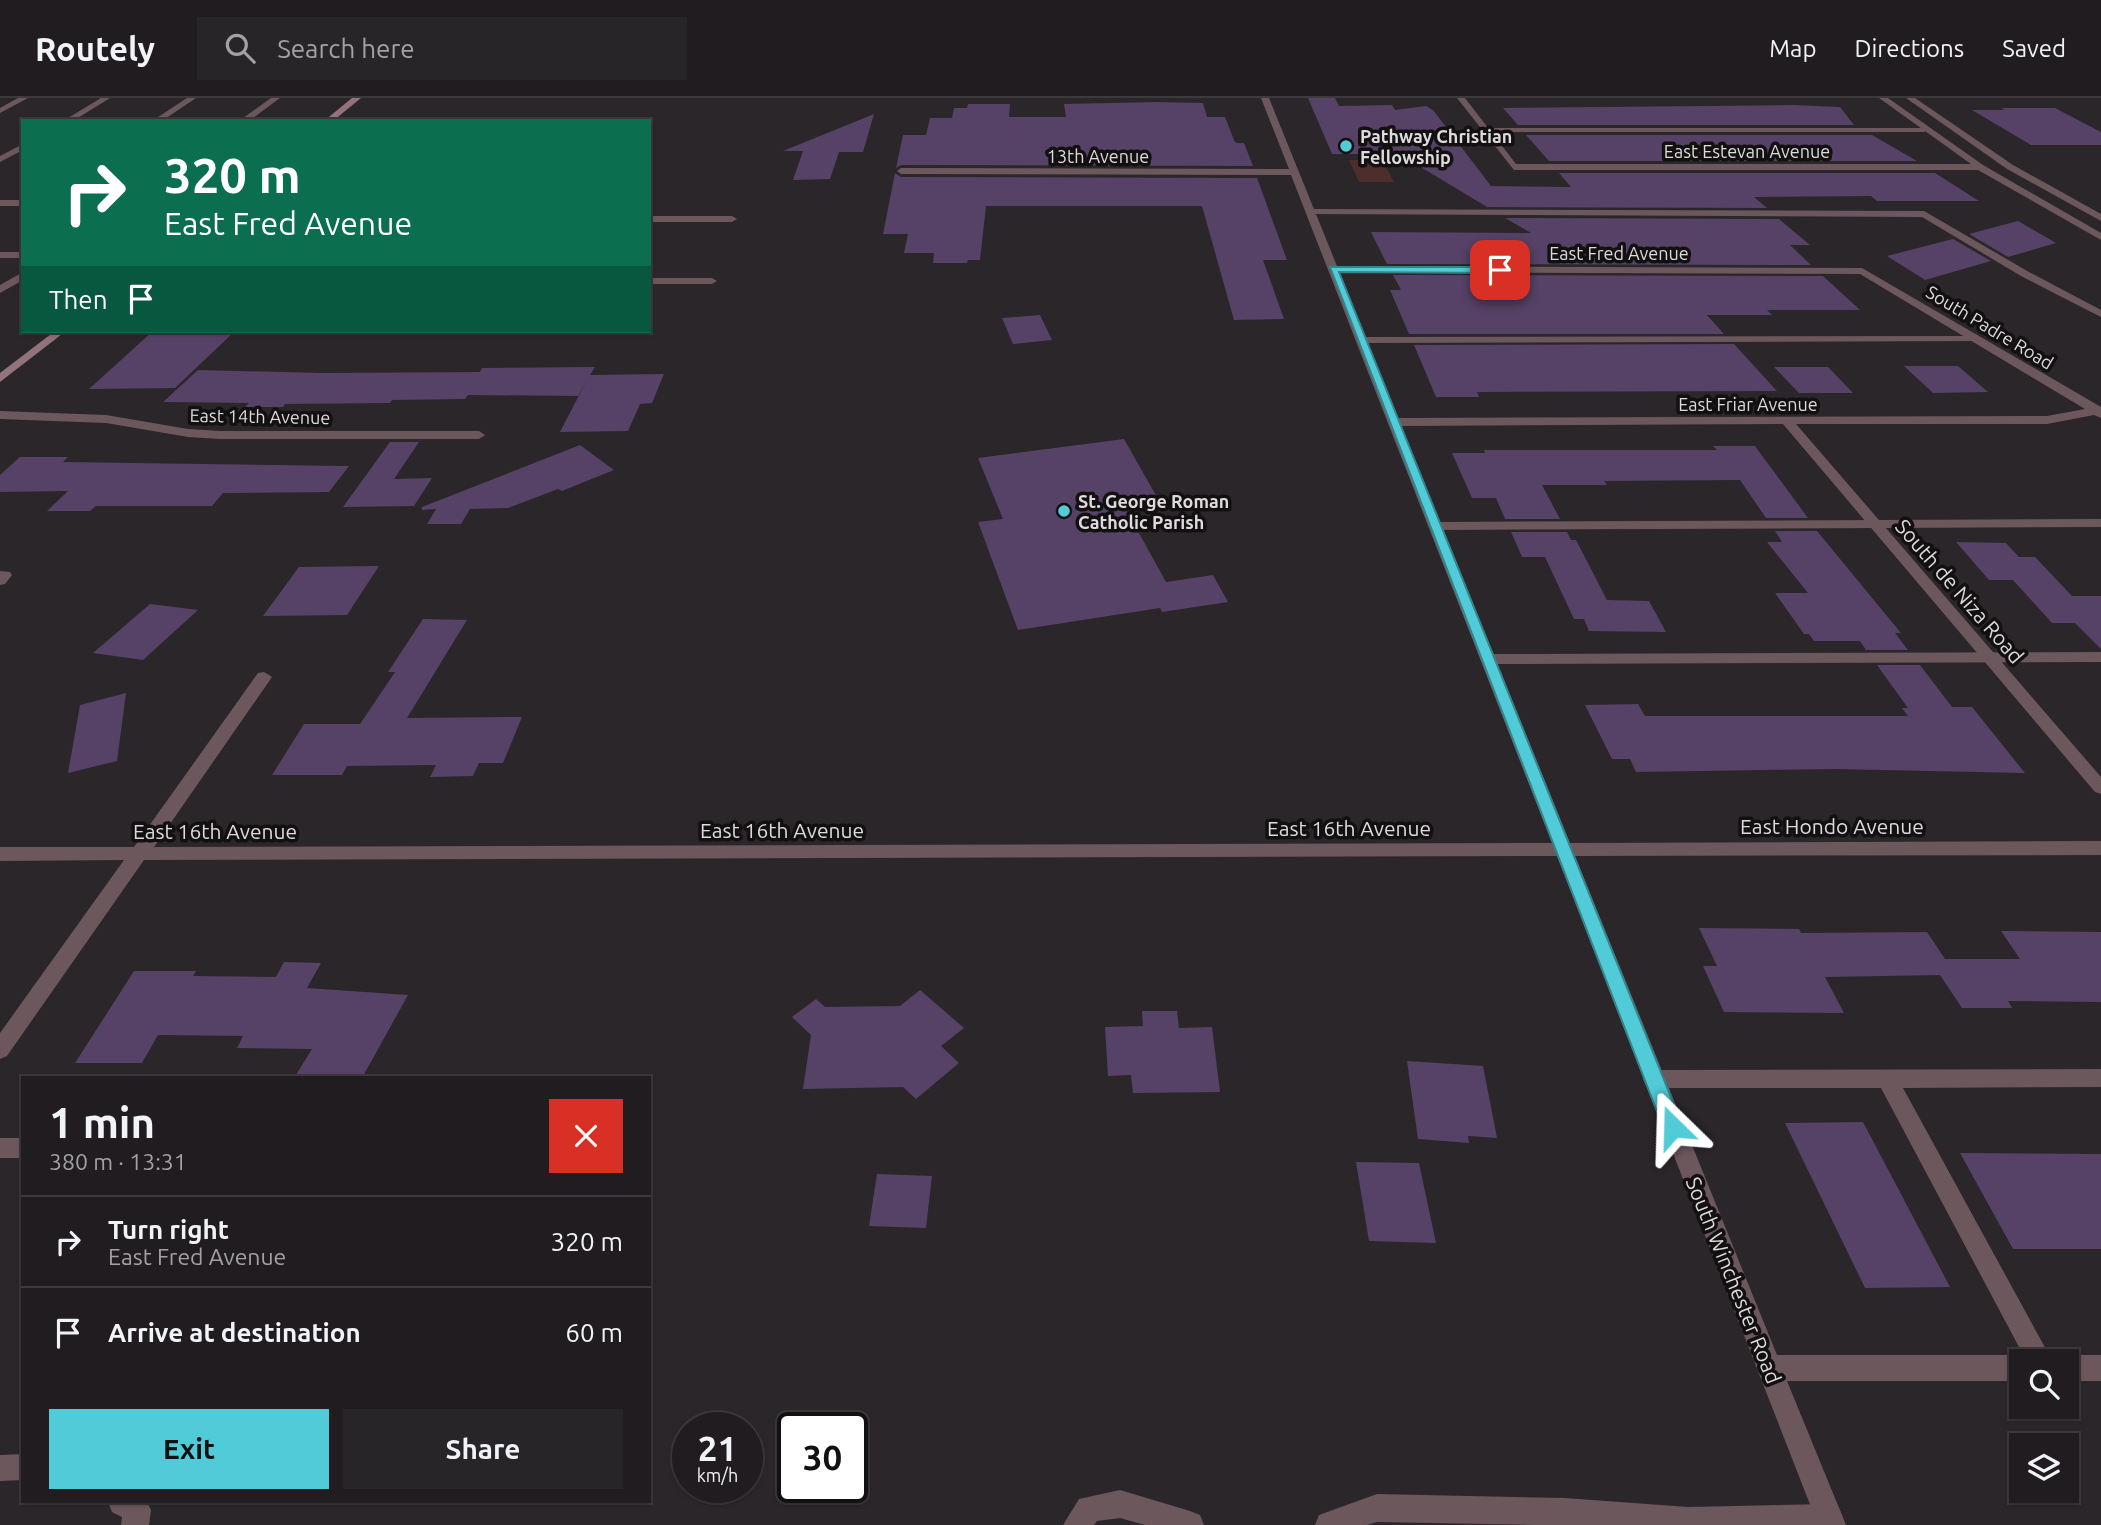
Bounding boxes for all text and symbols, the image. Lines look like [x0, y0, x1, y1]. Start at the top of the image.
search box [197, 17, 687, 80]
icon: search [221, 29, 259, 67]
text: Routely [35, 30, 155, 67]
text: Search here [277, 34, 415, 63]
text: Map [1769, 35, 1816, 62]
text: Directions [1854, 35, 1964, 62]
text: Saved [2002, 35, 2066, 62]
place label: Pathway Christian Fellowship [1360, 126, 1512, 167]
marker: Pathway Christian Fellowship [1338, 138, 1354, 154]
street label: East Estevan Avenue [1664, 141, 1830, 161]
street label: 13th Avenue [1047, 146, 1149, 166]
icon: right [49, 147, 140, 238]
text: 320 m [164, 147, 301, 202]
text: East Fred Avenue [164, 205, 412, 241]
pin [1470, 240, 1530, 300]
street label: East Fred Avenue [1549, 243, 1689, 263]
icon: arrive [1481, 251, 1519, 289]
icon: arrive [122, 280, 160, 318]
street label: South Padre Road [1923, 281, 2057, 373]
text: Then [49, 285, 108, 314]
street label: East Friar Avenue [1678, 394, 1818, 414]
street label: East 14th Avenue [189, 405, 331, 427]
place label: St. George Roman Catholic Parish [1078, 491, 1229, 532]
marker: St. George Roman Catholic Parish [1056, 503, 1072, 519]
street label: South de Niza Road [1891, 514, 2029, 668]
street label: East Hondo Avenue [1740, 814, 1924, 838]
street label: East 16th Avenue [1267, 816, 1431, 840]
street label: East 16th Avenue [700, 818, 864, 842]
street label: East 16th Avenue [133, 819, 297, 843]
position arrow [1636, 1090, 1710, 1164]
text: 1 min [49, 1099, 155, 1146]
button: close [549, 1099, 623, 1173]
text: 380 m · 13:31 [49, 1149, 187, 1174]
street label: South Winchester Road [1682, 1173, 1786, 1387]
text: Turn right [108, 1215, 229, 1244]
icon: right [49, 1223, 87, 1261]
text: 320 m [551, 1227, 623, 1256]
text: East Fred Avenue [108, 1244, 286, 1269]
icon: arrive [49, 1314, 87, 1352]
text: Arrive at destination [108, 1318, 361, 1347]
text: 60 m [565, 1318, 623, 1347]
map controls [2009, 1349, 2079, 1503]
button: search [2009, 1349, 2079, 1419]
button: Exit [49, 1409, 329, 1489]
button: Share [343, 1409, 623, 1489]
speed limit sign: 30 [777, 1412, 868, 1503]
text: 21 [698, 1428, 737, 1468]
button: layers [2009, 1433, 2079, 1503]
text: km/h [697, 1465, 738, 1485]

